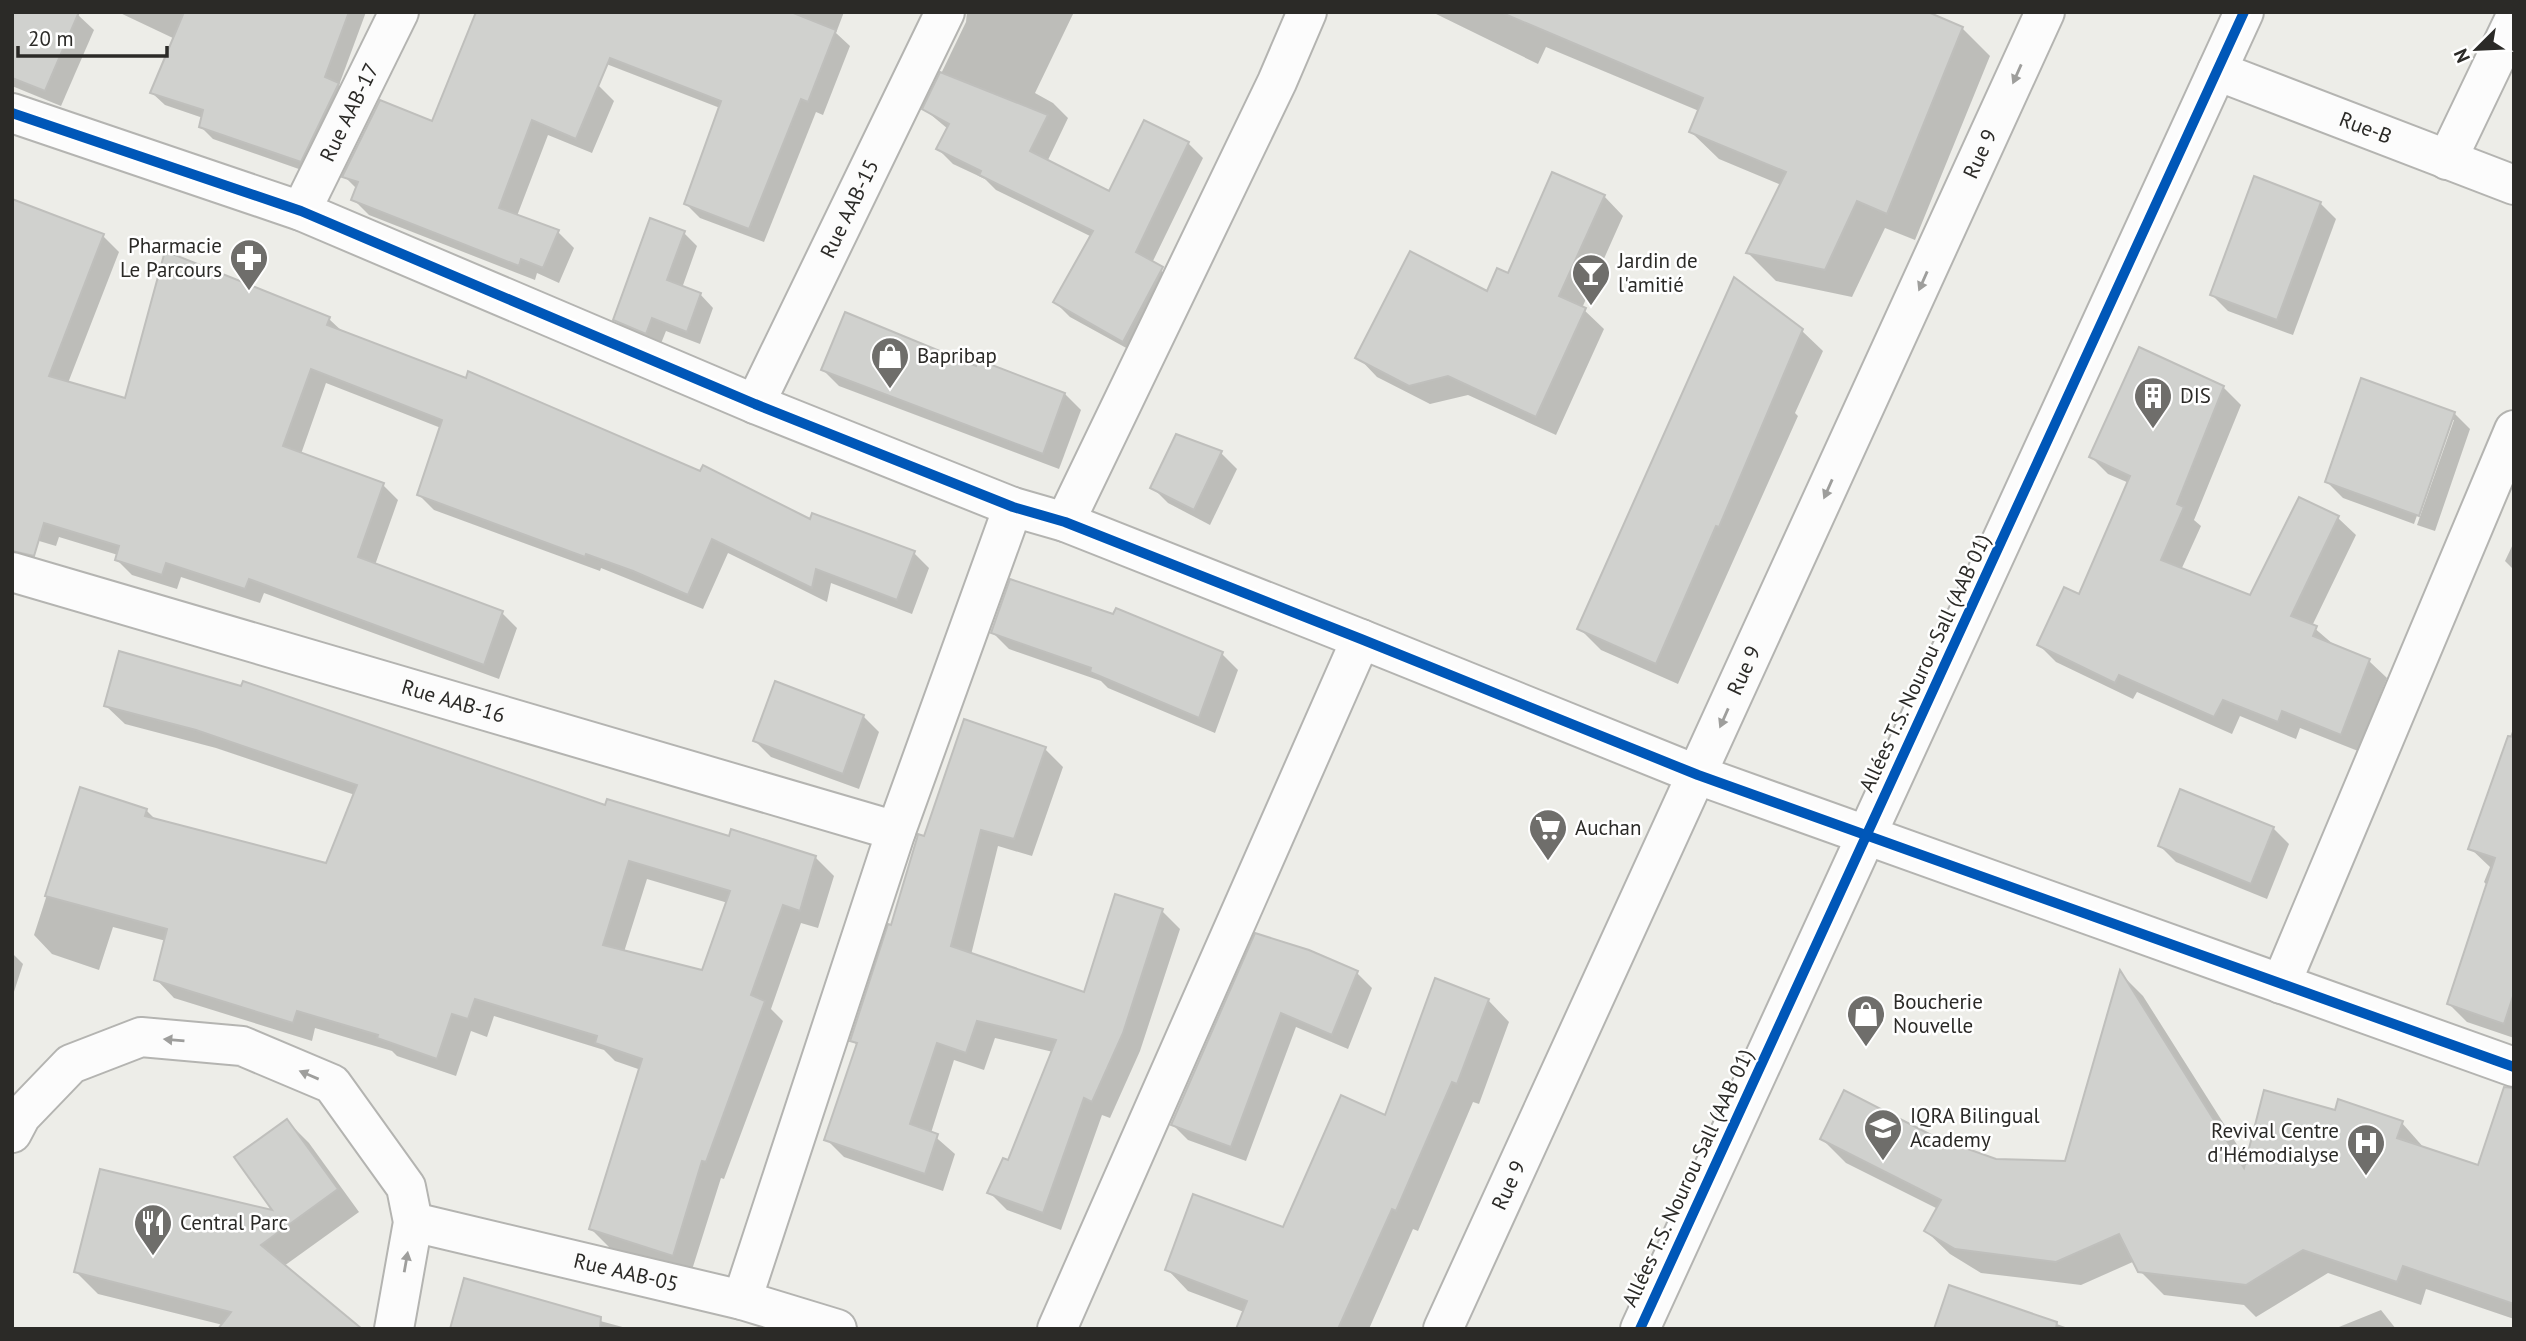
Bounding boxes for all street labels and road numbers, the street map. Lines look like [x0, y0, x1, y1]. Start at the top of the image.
street label: Rue AAB-17 [313, 58, 385, 166]
street label: Rue-B [2336, 105, 2396, 150]
street label: Rue 9 [1957, 125, 2003, 183]
street label: Rue AAB-15 [814, 155, 885, 262]
street label: Allées T.S. Nourou Sall (AAB 01) [1853, 529, 1996, 796]
street label: Rue 9 [1721, 641, 1766, 699]
street label: Rue AAB-16 [399, 673, 509, 729]
street label: Allées T.S. Nourou Sall (AAB 01) [1616, 1044, 1759, 1311]
street label: Rue 9 [1485, 1156, 1531, 1214]
street label: Rue AAB-05 [571, 1247, 681, 1297]

